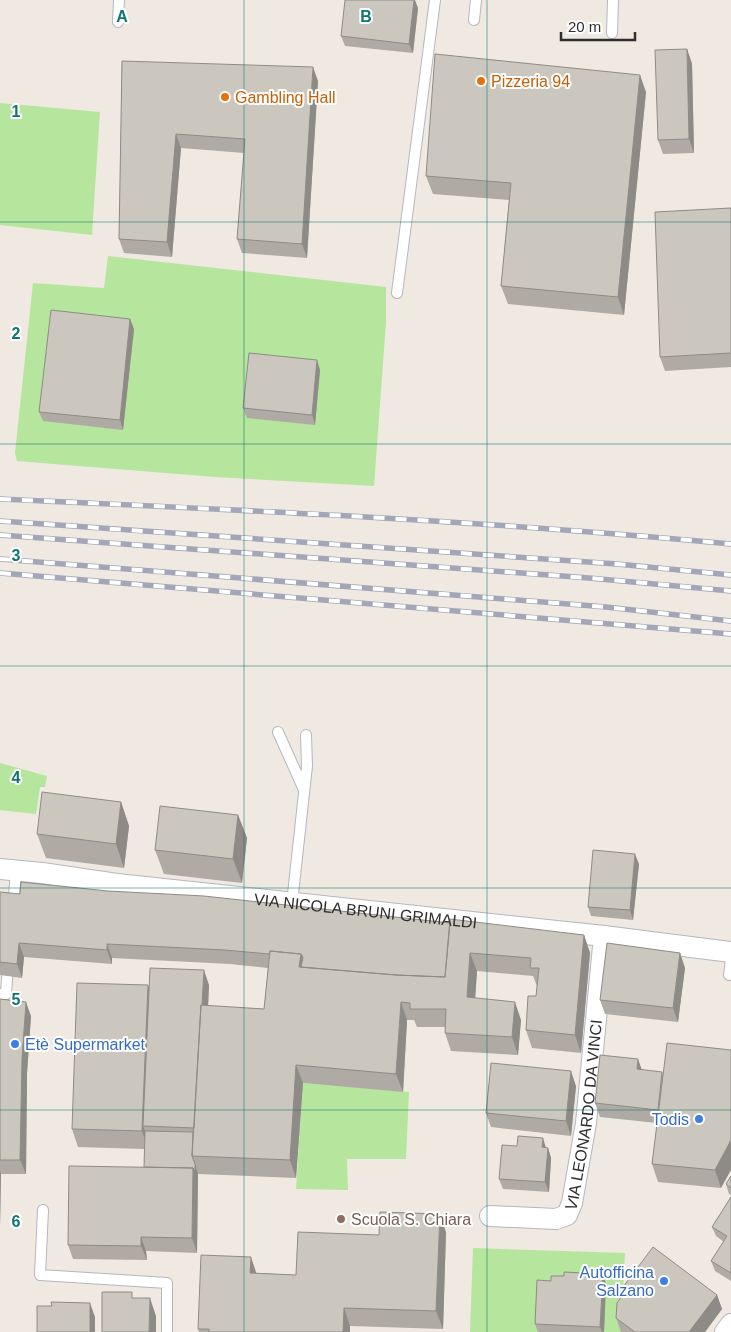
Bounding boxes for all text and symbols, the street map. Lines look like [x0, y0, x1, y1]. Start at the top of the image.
text: A [116, 8, 128, 25]
text: B [360, 8, 372, 25]
scale bar [561, 10, 635, 42]
text: 20 m [568, 18, 601, 35]
place label: Pizzeria 94 [491, 73, 570, 90]
marker: Pizzeria 94 [475, 75, 487, 87]
place label: Gambling Hall [235, 89, 335, 106]
marker: Gambling Hall [219, 91, 231, 103]
text: 1 [12, 103, 21, 120]
text: 2 [12, 325, 21, 342]
text: 3 [12, 547, 21, 564]
text: 4 [12, 769, 21, 786]
street label: VIA NICOLA BRUNI GRIMALDI [253, 891, 478, 931]
text: 5 [12, 991, 21, 1008]
street label: VIA LEONARDO DA VINCI [562, 1019, 605, 1213]
place label: Etè Supermarket [25, 1036, 146, 1053]
marker: Etè Supermarket [9, 1038, 21, 1050]
place label: Todis [652, 1111, 689, 1128]
marker: Todis [693, 1113, 705, 1125]
place label: Scuola S. Chiara [351, 1211, 471, 1228]
text: 6 [12, 1213, 21, 1230]
marker: Scuola S. Chiara [335, 1213, 347, 1225]
place label: Autofficina Salzano [580, 1264, 654, 1299]
marker: Autofficina Salzano [658, 1275, 670, 1287]

